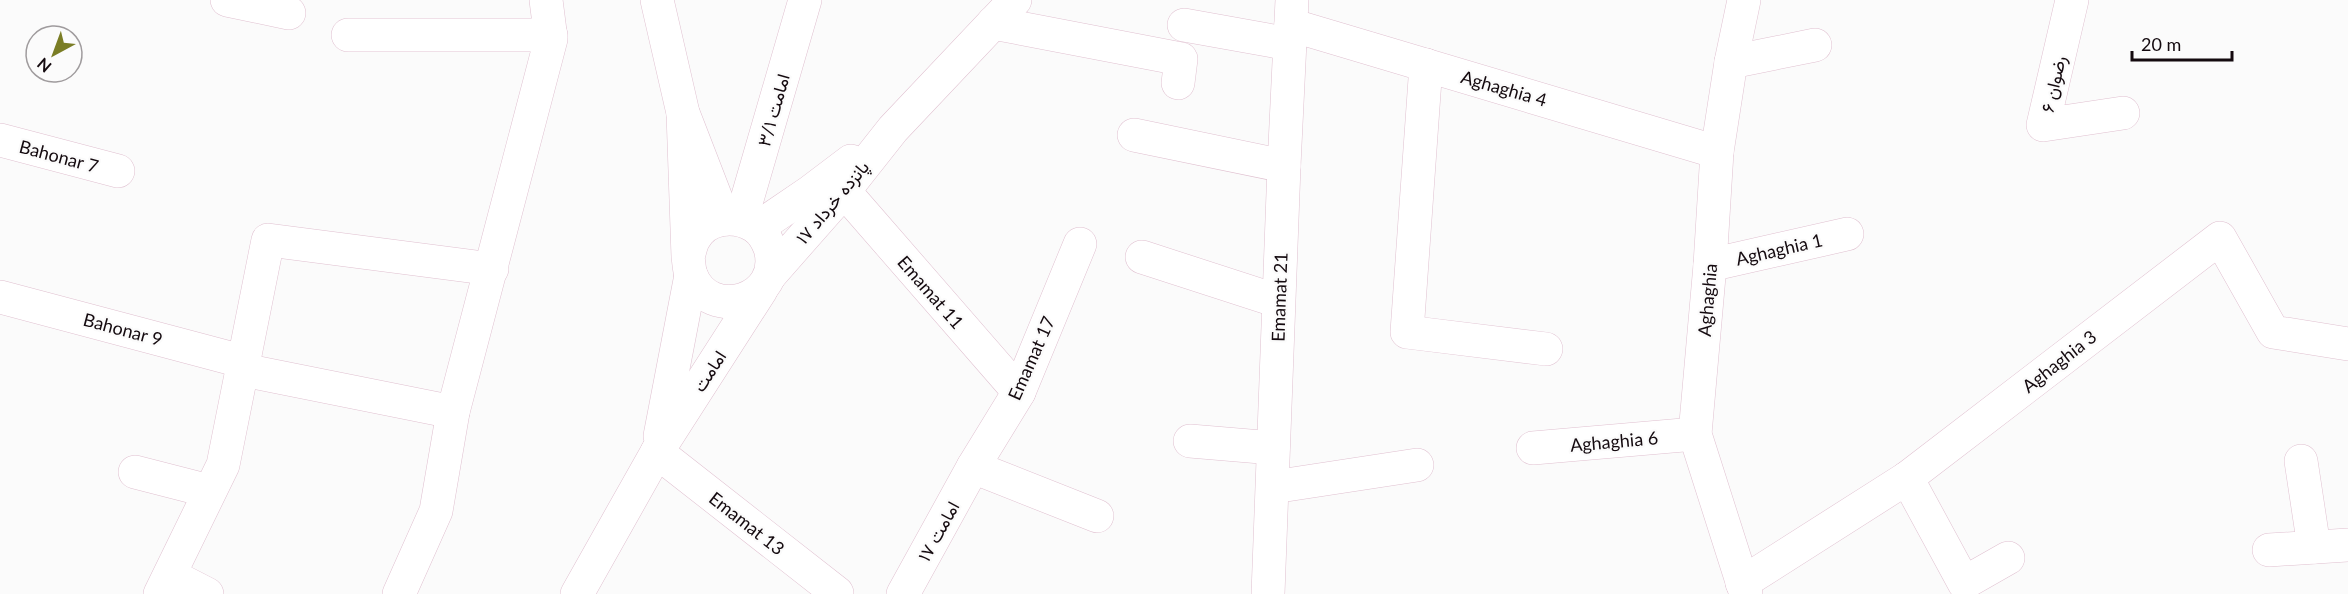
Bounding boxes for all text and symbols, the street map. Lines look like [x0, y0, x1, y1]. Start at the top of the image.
north arrow [24, 24, 84, 84]
scale bar [2132, 24, 2232, 62]
text: 20 m [2141, 33, 2181, 55]
street label: رضوان ۶ [2036, 53, 2071, 115]
text: N [33, 54, 55, 77]
street label: Aghaghia 4 [1459, 65, 1549, 111]
street label: امامت ۳/۱ [752, 71, 794, 149]
street label: Bahonar 7 [17, 135, 101, 177]
street label: پانزده خرداد ۱۷ [791, 156, 875, 249]
street label: Aghaghia 1 [1734, 228, 1824, 270]
street label: Emamat 11 [893, 251, 969, 333]
street label: Emamat 21 [1266, 252, 1292, 342]
street label: Aghaghia [1693, 263, 1721, 337]
street label: Bahonar 9 [81, 308, 165, 350]
street label: Emamat 17 [1003, 313, 1059, 403]
street label: Aghaghia 3 [2017, 325, 2101, 397]
street label: امامت [688, 346, 730, 396]
street label: Aghaghia 6 [1569, 426, 1659, 456]
street label: Emamat 13 [705, 487, 789, 559]
street label: امامت ۱۷ [913, 497, 963, 565]

